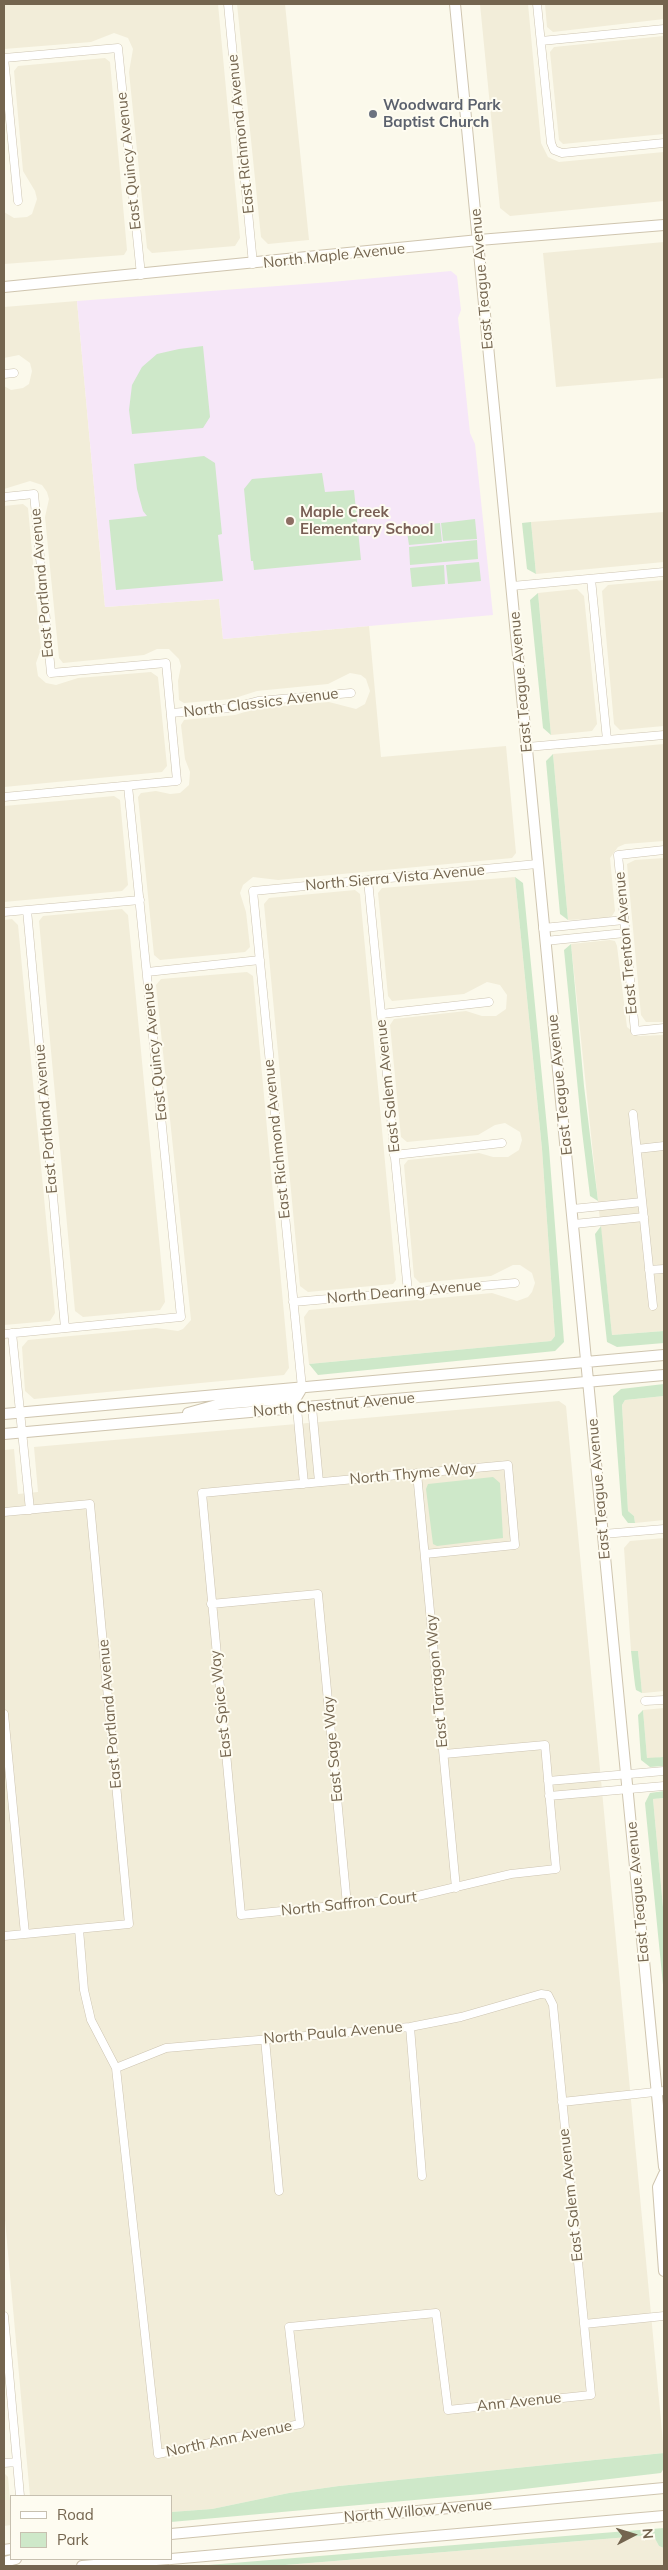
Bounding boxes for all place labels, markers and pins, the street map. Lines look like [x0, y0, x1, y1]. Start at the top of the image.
place label: Woodward Park Baptist Church [383, 96, 501, 131]
marker: Woodward Park Baptist Church [367, 108, 379, 120]
place label: Maple Creek Elementary School [300, 503, 433, 538]
marker: Maple Creek Elementary School [284, 515, 296, 527]

